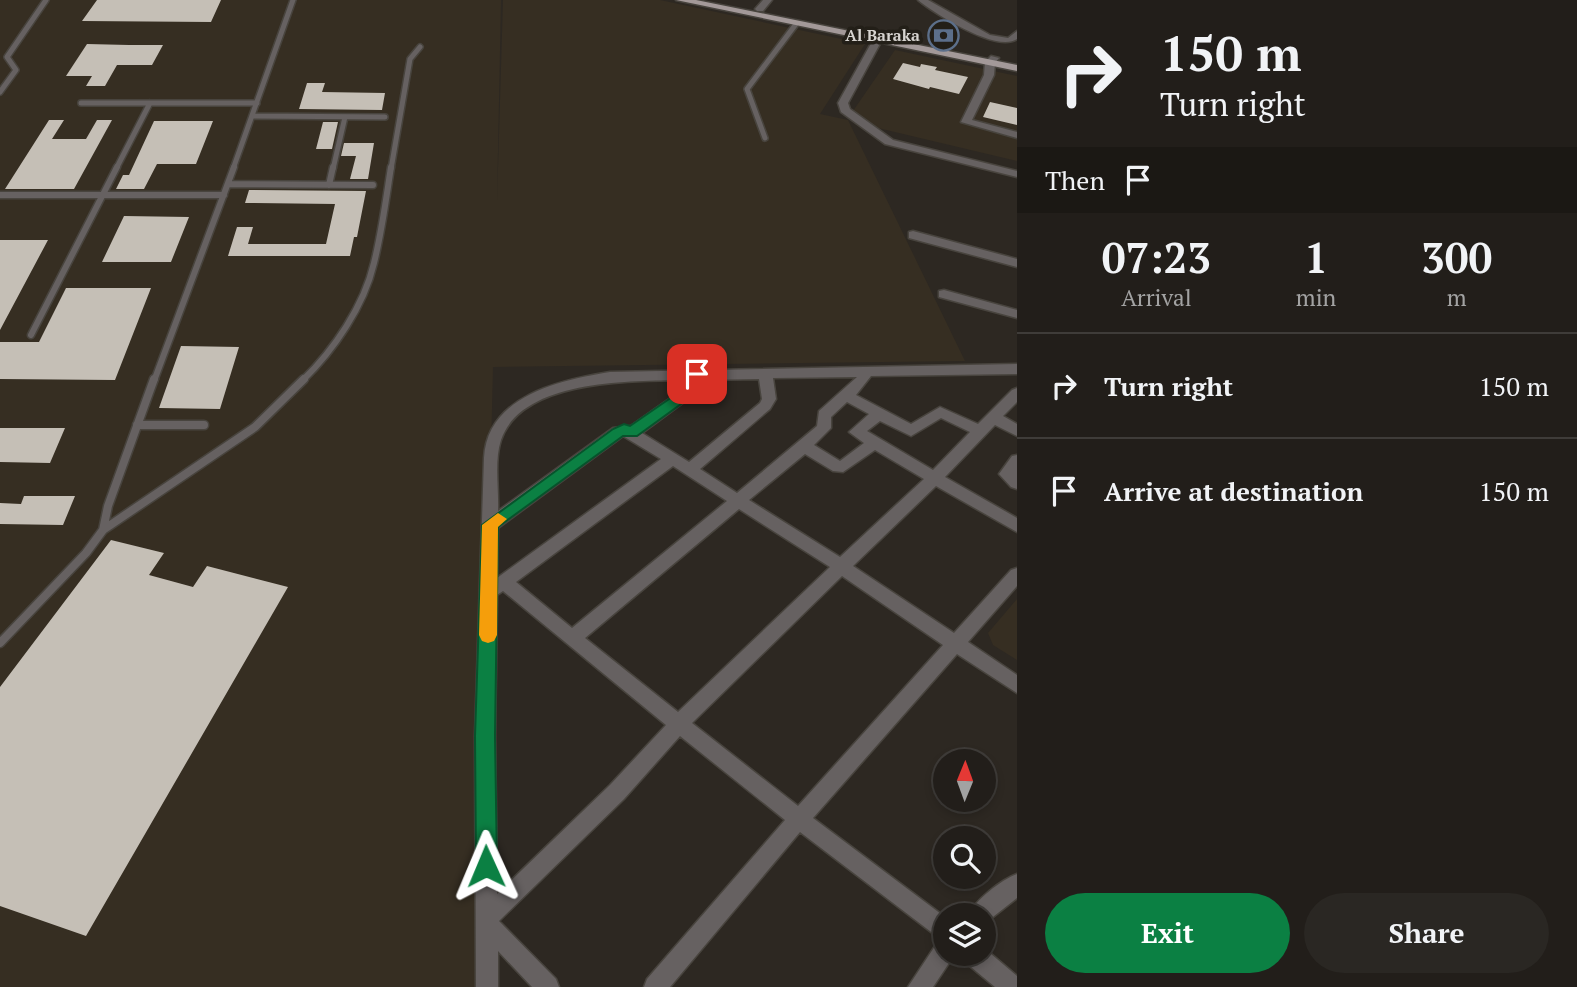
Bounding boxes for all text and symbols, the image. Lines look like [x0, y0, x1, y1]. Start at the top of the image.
bank icon: Al Baraka [926, 18, 960, 52]
text: 150 m [1160, 20, 1302, 85]
place label: Al Baraka [845, 24, 920, 46]
icon: right [1045, 28, 1136, 119]
text: Turn right [1160, 83, 1306, 125]
icon: arrive [1119, 161, 1157, 199]
text: Then [1045, 163, 1105, 197]
text: 07:23 [1102, 229, 1211, 285]
text: 1 [1304, 229, 1328, 285]
text: 300 [1421, 229, 1492, 285]
text: Arrival [1121, 282, 1192, 313]
text: min [1296, 282, 1336, 313]
text: m [1447, 282, 1467, 313]
pin [667, 344, 727, 404]
icon: arrive [678, 355, 716, 393]
icon: right [1045, 367, 1083, 405]
text: Turn right [1104, 369, 1233, 403]
text: 150 m [1479, 369, 1549, 403]
icon: arrive [1045, 472, 1083, 510]
text: Arrive at destination [1104, 474, 1363, 508]
text: 150 m [1479, 474, 1549, 508]
north arrow [933, 749, 996, 812]
map controls [933, 749, 996, 966]
button: search [933, 826, 996, 889]
position arrow [449, 829, 523, 903]
button: Exit [1045, 893, 1290, 973]
button: Share [1304, 893, 1549, 973]
button: layers [933, 903, 996, 966]

